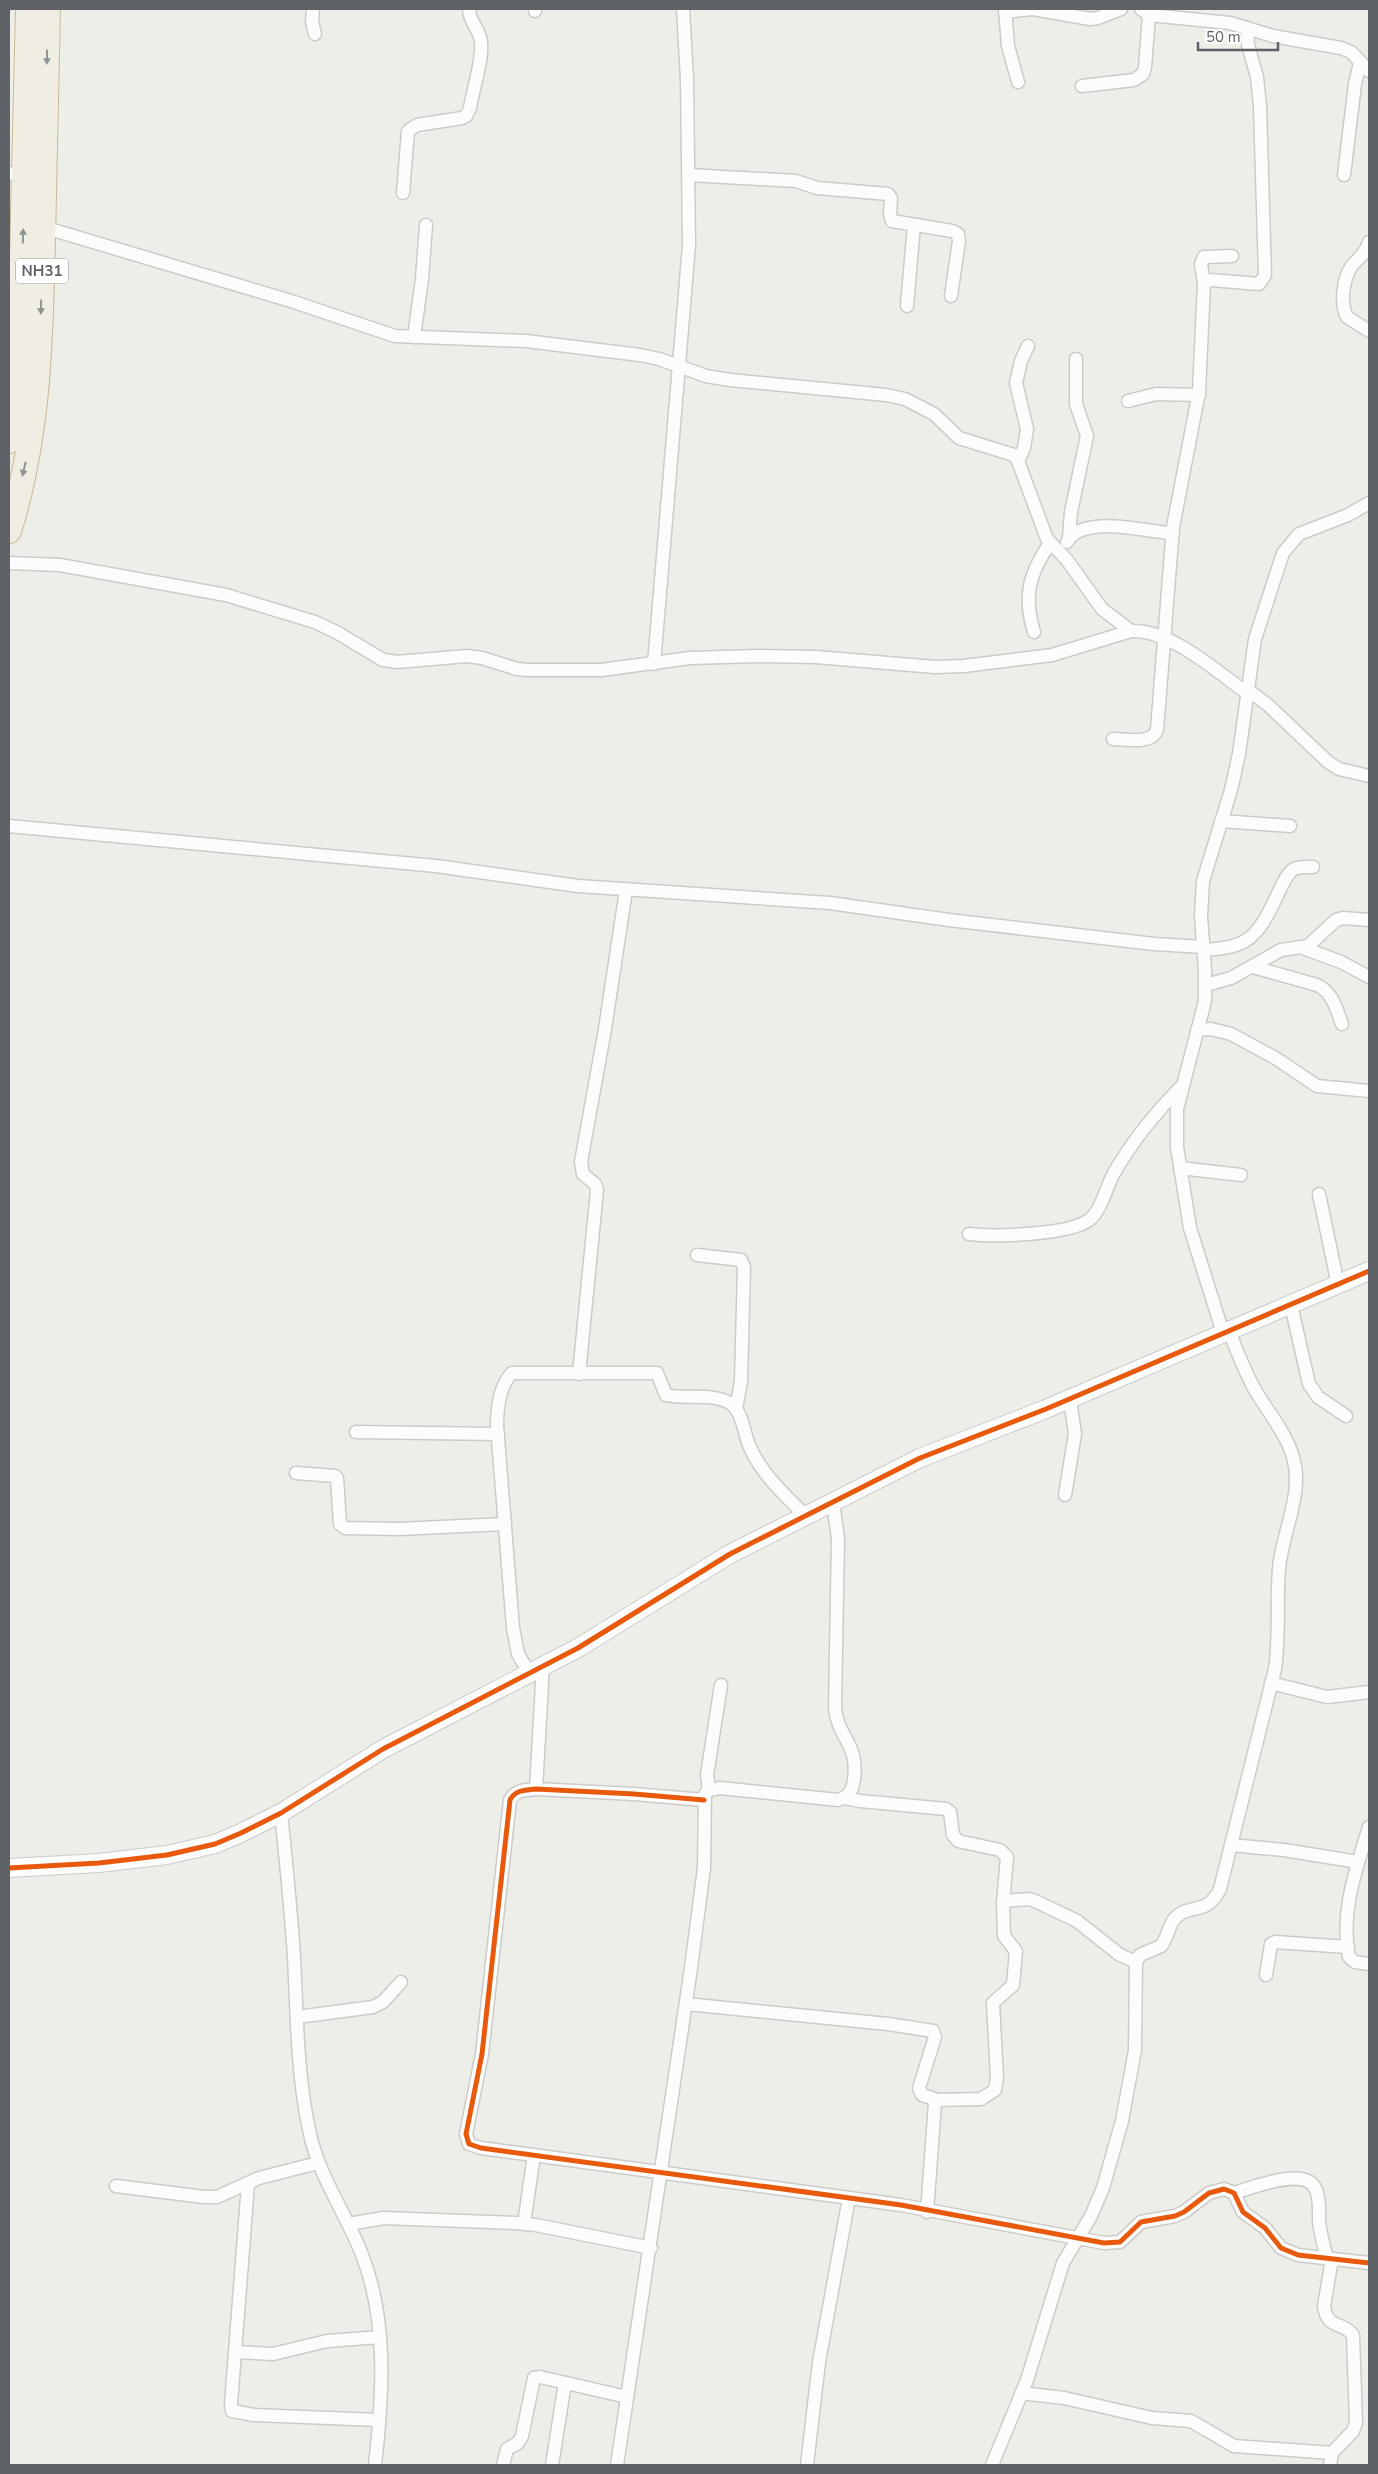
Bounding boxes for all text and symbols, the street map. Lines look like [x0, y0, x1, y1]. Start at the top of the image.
scale bar [1198, 20, 1278, 52]
text: 50 m [1206, 27, 1241, 47]
one-way arrow [43, 50, 51, 66]
one-way arrow [19, 227, 27, 243]
road number: NH31 [16, 258, 68, 284]
one-way arrow [37, 300, 45, 316]
one-way arrow [20, 461, 28, 476]

